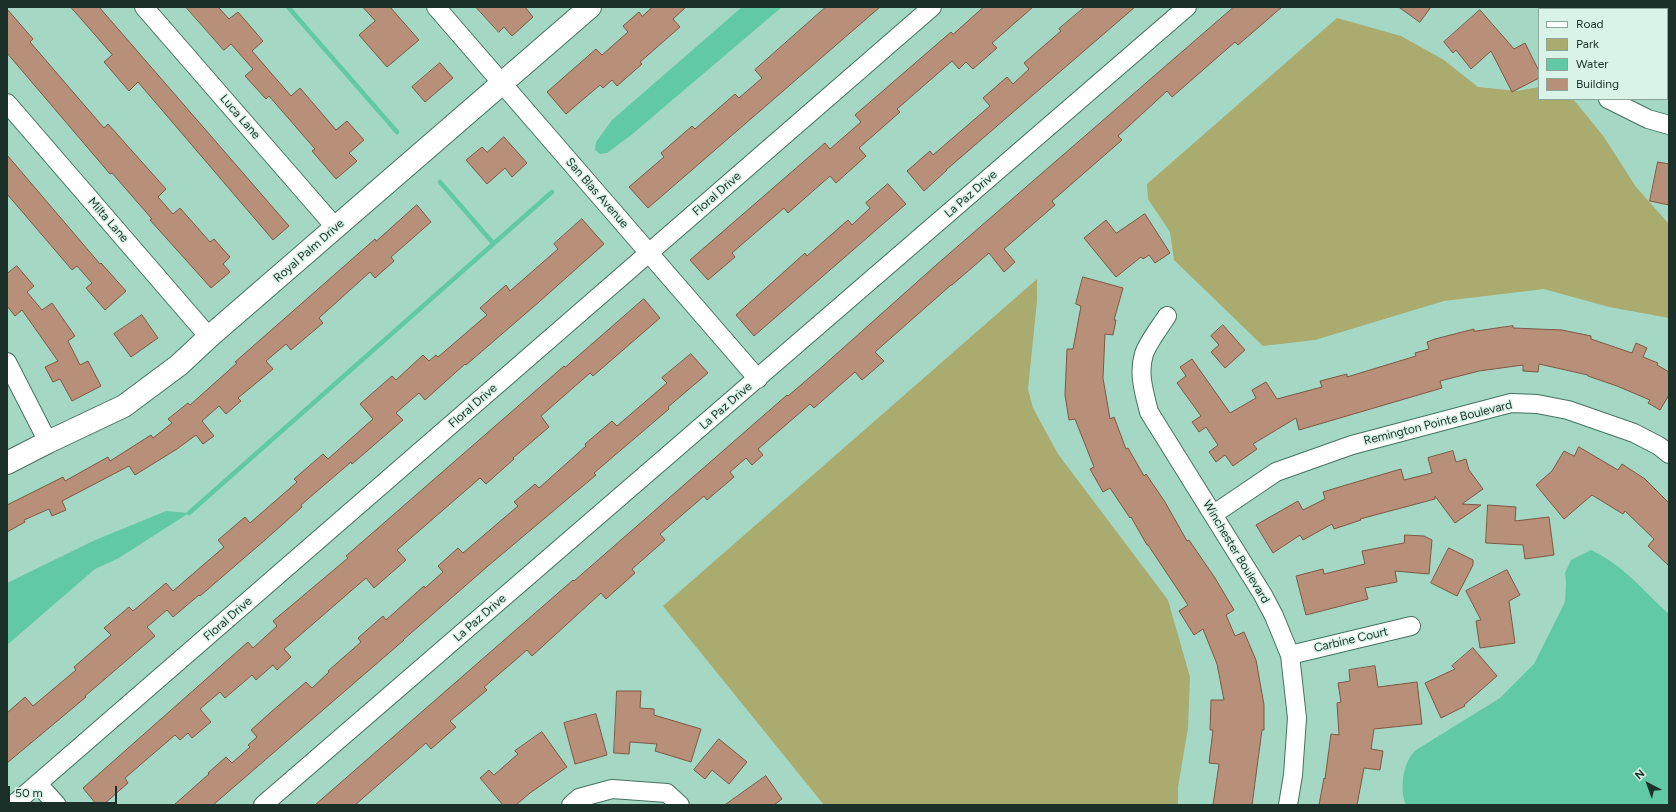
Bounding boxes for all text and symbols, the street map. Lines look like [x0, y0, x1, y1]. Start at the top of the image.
legend [1538, 8, 1668, 100]
text: Road [1576, 17, 1604, 31]
text: Park [1576, 37, 1599, 51]
text: Water [1576, 57, 1608, 71]
text: Building [1576, 77, 1619, 91]
street label: Luca Lane [217, 92, 263, 142]
street label: San Blas Avenue [563, 155, 631, 231]
street label: La Paz Drive [942, 167, 1000, 221]
street label: Floral Drive [690, 169, 744, 219]
street label: Milta Lane [85, 195, 131, 245]
street label: Royal Palm Drive [271, 216, 347, 286]
street label: La Paz Drive [697, 379, 755, 433]
street label: Floral Drive [446, 381, 500, 431]
street label: Remington Pointe Boulevard [1362, 398, 1514, 448]
street label: Winchester Boulevard [1200, 498, 1272, 606]
street label: La Paz Drive [451, 591, 509, 645]
street label: Floral Drive [201, 594, 255, 644]
street label: Carbine Court [1312, 624, 1390, 656]
north arrow [1628, 764, 1668, 804]
text: N [1632, 767, 1647, 782]
scale bar [10, 778, 119, 804]
text: 50 m [15, 786, 43, 800]

